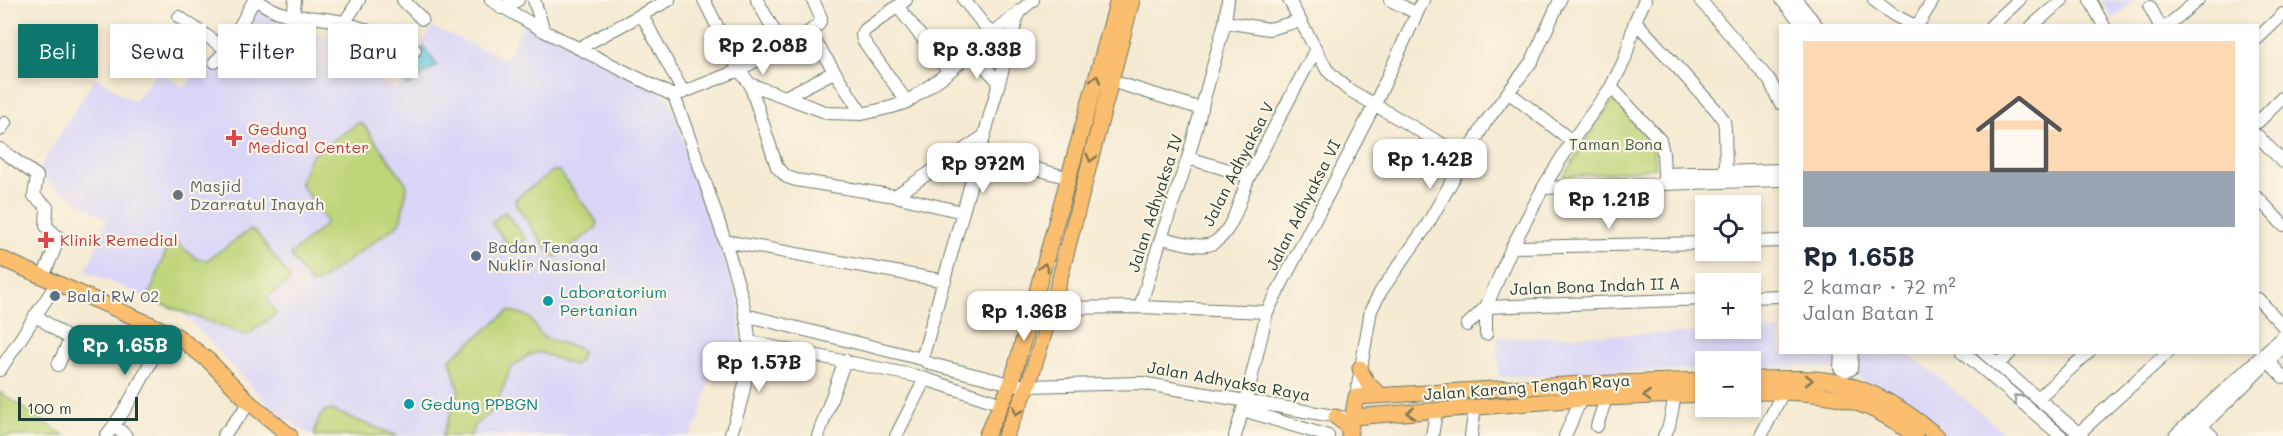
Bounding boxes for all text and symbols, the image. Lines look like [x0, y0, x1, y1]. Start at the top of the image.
chip: Beli [18, 24, 98, 78]
chip: Sewa [110, 24, 206, 78]
chip: Filter [218, 24, 316, 78]
chip: Baru [328, 24, 418, 78]
pin: Rp 2.08B [701, 25, 825, 76]
pin: Rp 3.33B [915, 29, 1039, 80]
text: Rp 2.08B [718, 31, 808, 57]
text: Rp 3.33B [932, 35, 1022, 61]
one-way arrow [1089, 74, 1101, 85]
icon: home [1965, 80, 2073, 188]
street label: Jalan Adhyaksa V [1197, 98, 1278, 230]
place label: Gedung Medical Center [248, 118, 369, 157]
marker: Gedung Medical Center [225, 129, 243, 147]
street label: Jalan Adhyaksa IV [1122, 131, 1187, 275]
park label: Taman Bona [1569, 133, 1663, 154]
street label: Jalan Adhyaksa VI [1261, 136, 1345, 274]
pin: Rp 1.42B [1368, 139, 1492, 190]
pin: Rp 972M [928, 143, 1038, 194]
text: Rp 1.42B [1387, 145, 1473, 171]
text: Rp 972M [941, 149, 1025, 175]
one-way arrow [1086, 153, 1098, 163]
place label: Masjid Dzarratul Inayah [190, 175, 324, 214]
pin: Rp 1.21B [1547, 179, 1671, 230]
text: Rp 1.21B [1568, 185, 1650, 211]
marker: Masjid Dzarratul Inayah [171, 188, 185, 202]
map controls [1695, 195, 1761, 417]
button: locate [1695, 195, 1761, 261]
place label: Klinik Remedial [60, 229, 178, 250]
marker: Klinik Remedial [37, 231, 55, 249]
place label: Badan Tenaga Nuklir Nasional [488, 236, 606, 275]
text: Rp 1.65B [1803, 239, 1915, 273]
marker: Badan Tenaga Nuklir Nasional [469, 249, 483, 263]
one-way arrow [1037, 262, 1049, 273]
street label: Jalan Bona Indah II A [1509, 272, 1681, 299]
button: + [1695, 273, 1761, 339]
text: 2 kamar · 72 m² [1803, 273, 1956, 299]
place label: Laboratorium Pertanian [560, 281, 667, 320]
place label: Balai RW 02 [67, 285, 159, 306]
marker: Balai RW 02 [48, 289, 62, 303]
pin: Rp 1.36B [962, 291, 1086, 342]
marker: Laboratorium Pertanian [541, 294, 555, 308]
text: Rp 1.36B [981, 297, 1067, 323]
text: Jalan Batan I [1803, 299, 1934, 325]
pin: Rp 1.65B [63, 325, 187, 376]
text: Rp 1.65B [82, 331, 168, 357]
pin: Rp 1.57B [697, 342, 821, 393]
text: Rp 1.57B [717, 348, 801, 374]
button: − [1695, 351, 1761, 417]
street label: Jalan Adhyaksa Raya [1146, 356, 1312, 405]
street label: Jalan Karang Tengah Raya [1423, 369, 1631, 404]
one-way arrow [1804, 373, 1813, 386]
one-way arrow [1643, 390, 1652, 403]
place label: Gedung PPBGN [421, 393, 538, 414]
scale bar [18, 394, 138, 422]
one-way arrow [2013, 394, 2023, 405]
text: 100 m [27, 397, 72, 418]
marker: Gedung PPBGN [402, 397, 416, 411]
one-way arrow [1013, 405, 1025, 416]
one-way arrow [1406, 407, 1415, 420]

